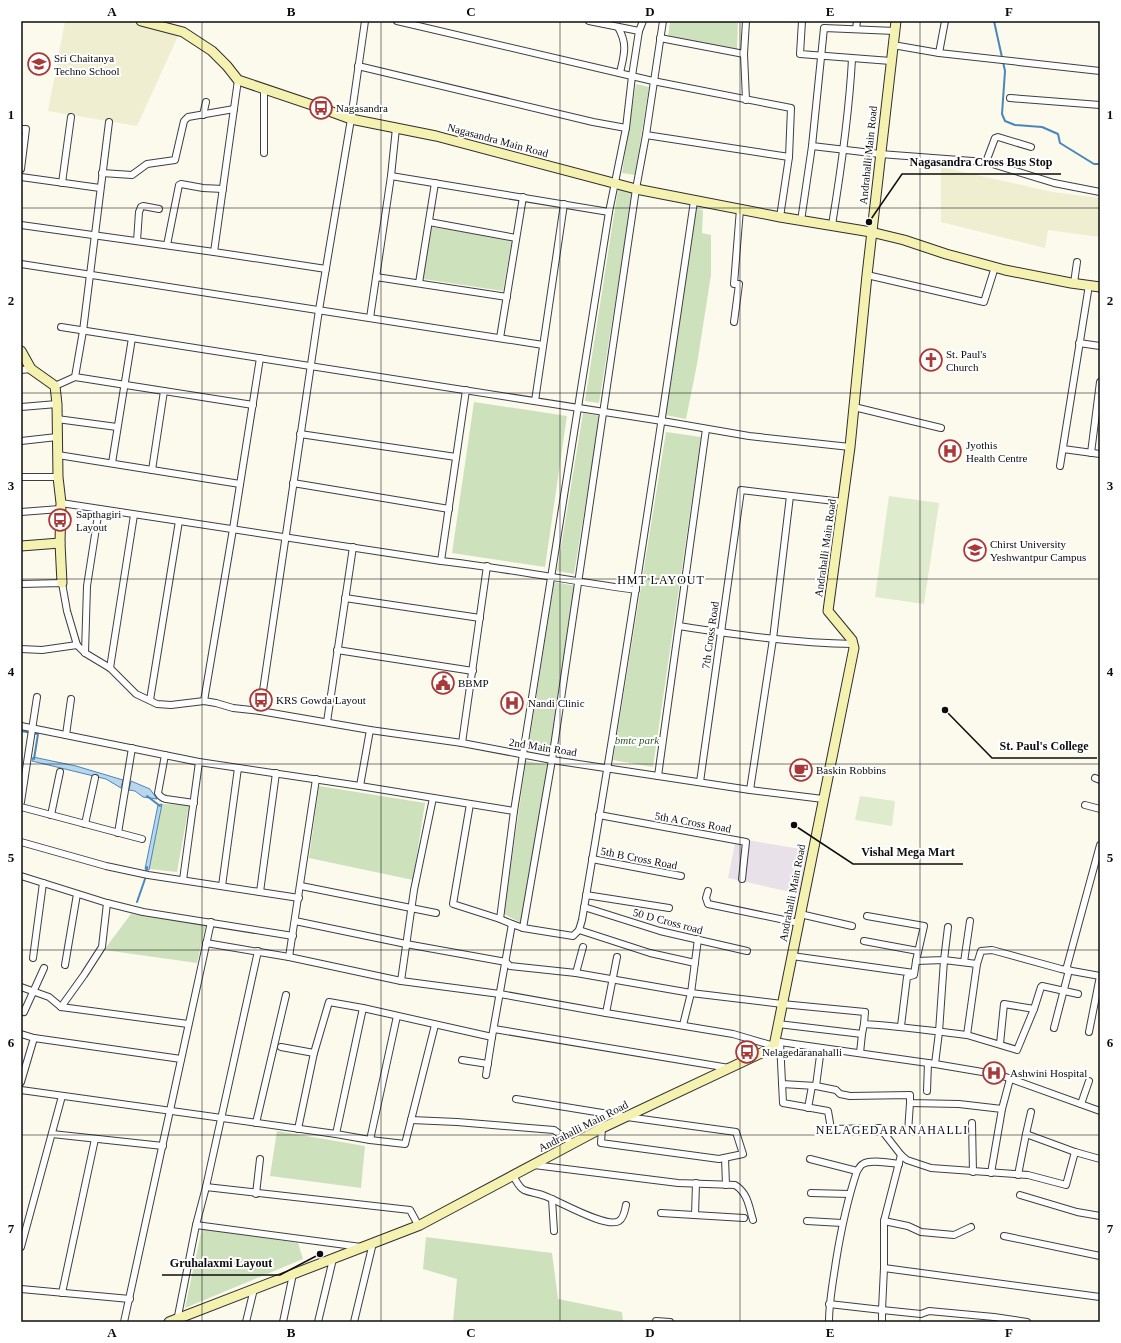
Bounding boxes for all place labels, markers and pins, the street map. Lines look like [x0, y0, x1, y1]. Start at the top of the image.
school or university icon: Sri Chaitanya Techno School [26, 51, 52, 77]
place label: Sri Chaitanya Techno School [54, 52, 120, 77]
bus stop icon: Nagasandra [308, 95, 334, 121]
place label: Nagasandra [336, 102, 388, 114]
callout: Nagasandra Cross Bus Stop [902, 150, 1061, 174]
church icon: St. Paul's Church [918, 347, 944, 373]
place label: St. Paul's Church [946, 348, 987, 373]
hospital icon: Jyothis Health Centre [937, 438, 963, 464]
place label: Jyothis Health Centre [966, 439, 1028, 464]
bus stop icon: Sapthagiri Layout [47, 507, 73, 533]
place label: Sapthagiri Layout [76, 508, 121, 533]
school or university icon: Chirst University Yeshwantpur Campus [962, 537, 988, 563]
place label: Chirst University Yeshwantpur Campus [990, 538, 1086, 563]
public building icon: BBMP [430, 670, 456, 696]
place label: BBMP [458, 677, 489, 689]
bus stop icon: KRS Gowda Layout [248, 687, 274, 713]
hospital icon: Nandi Clinic [499, 690, 525, 716]
place label: KRS Gowda Layout [276, 694, 366, 706]
place label: Nandi Clinic [528, 697, 585, 709]
callout: St. Paul's College [992, 734, 1097, 758]
cafe icon: Baskin Robbins [788, 757, 814, 783]
place label: Baskin Robbins [816, 764, 886, 776]
callout: Vishal Mega Mart [853, 840, 963, 864]
bus stop icon: Nelagedaranahalli [734, 1039, 760, 1065]
place label: Nelagedaranahalli [762, 1046, 842, 1058]
hospital icon: Ashwini Hospital [981, 1060, 1007, 1086]
place label: Ashwini Hospital [1010, 1067, 1087, 1079]
callout: Gruhalaxmi Layout [162, 1251, 280, 1275]

